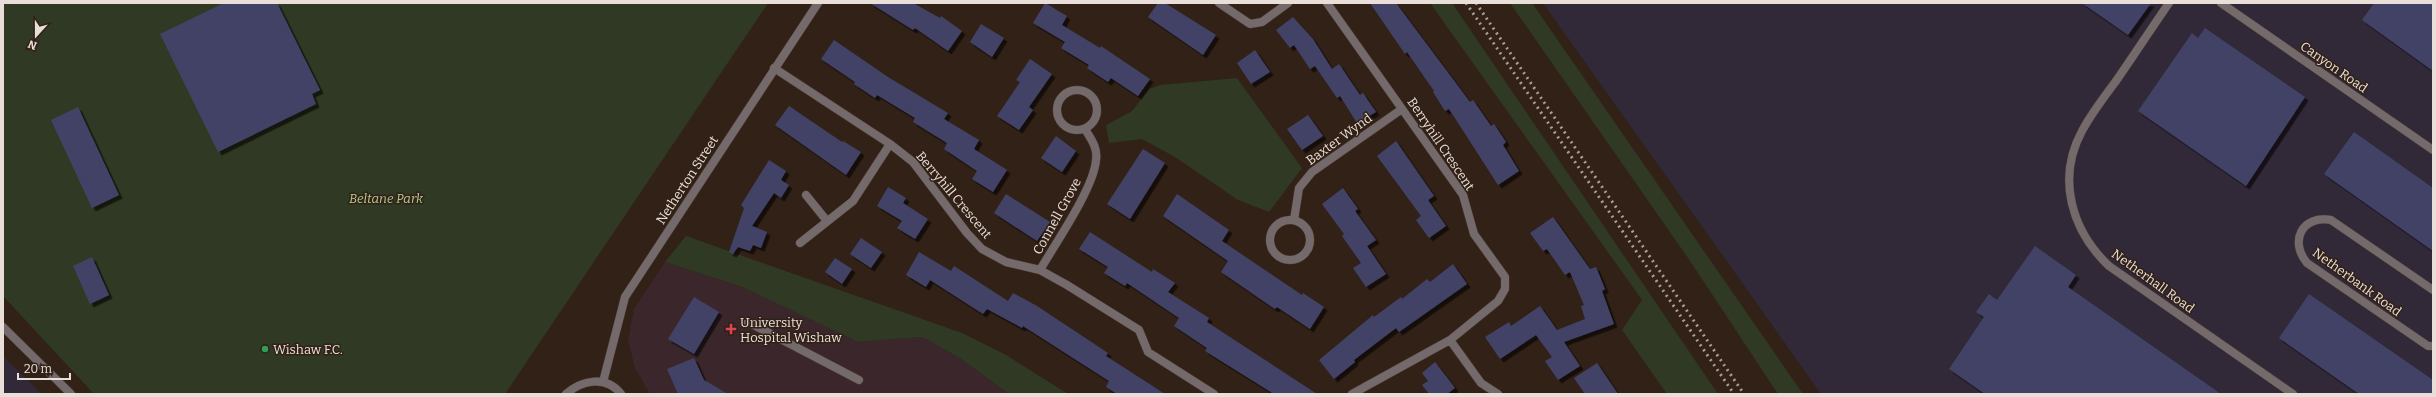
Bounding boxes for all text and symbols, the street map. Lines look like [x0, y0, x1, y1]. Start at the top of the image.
north arrow [16, 16, 56, 56]
text: N [26, 37, 39, 52]
street label: Canyon Road [2298, 38, 2371, 96]
street label: Berryhill Crescent [1404, 95, 1478, 194]
street label: Baxter Wynd [1303, 110, 1375, 168]
street label: Netherton Street [653, 133, 721, 227]
street label: Berryhill Crescent [913, 148, 995, 242]
street label: Connell Grove [1030, 175, 1084, 257]
park label: Beltane Park [349, 191, 424, 206]
street label: Netherbank Road [2310, 245, 2404, 319]
street label: Netherhall Road [2109, 246, 2197, 316]
place label: University Hospital Wishaw [740, 315, 842, 345]
marker: University Hospital Wishaw [725, 323, 737, 335]
place label: Wishaw F.C. [273, 342, 343, 357]
marker: Wishaw F.C. [260, 344, 270, 354]
scale bar [18, 355, 70, 381]
text: 20 m [24, 362, 53, 376]

